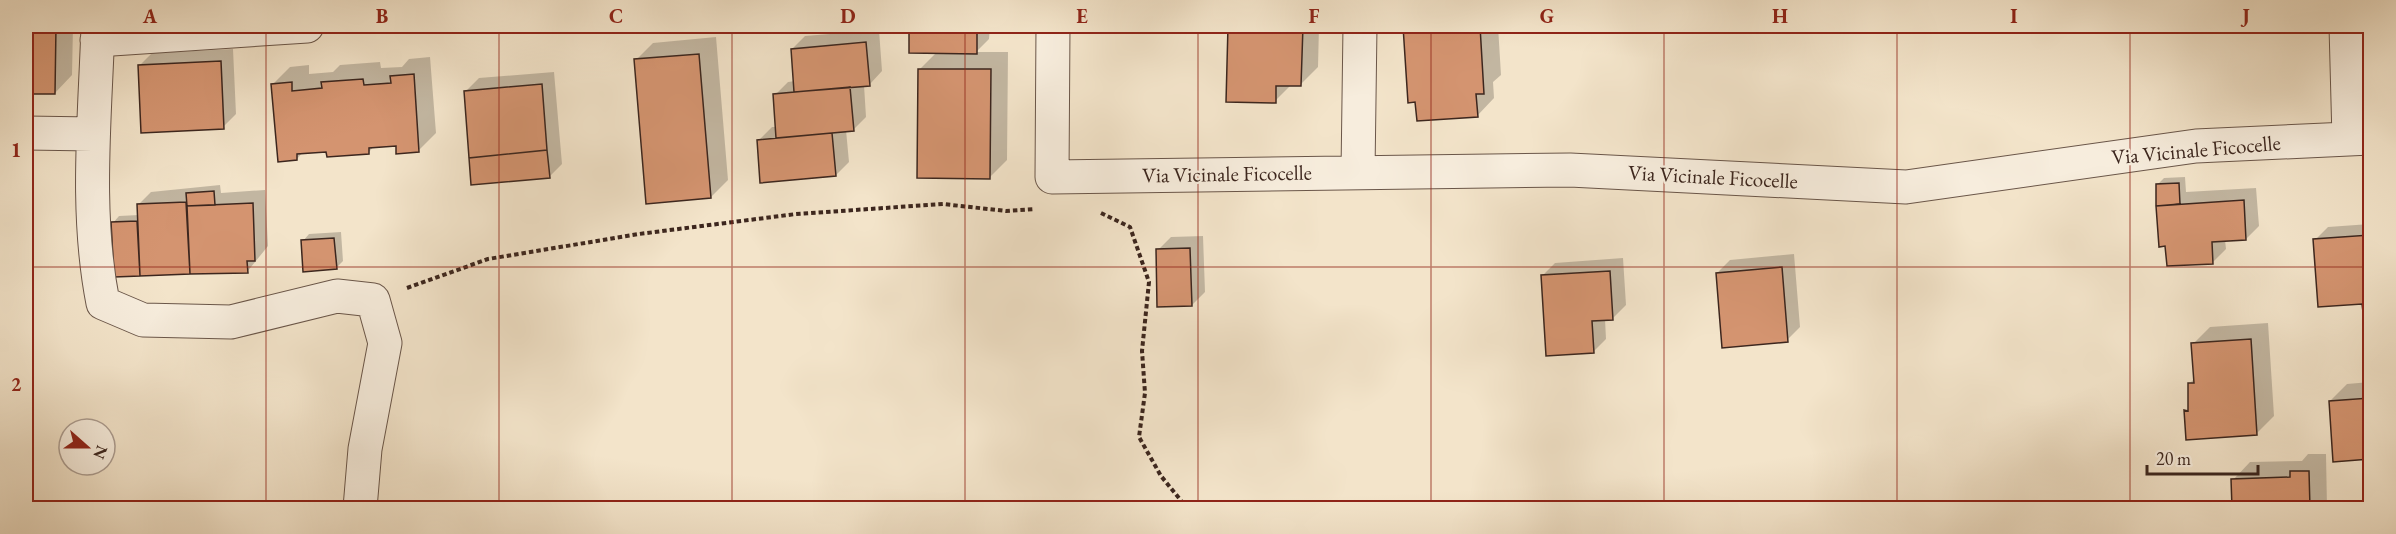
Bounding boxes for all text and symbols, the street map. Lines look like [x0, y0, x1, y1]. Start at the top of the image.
text: A [142, 3, 158, 29]
text: B [376, 3, 388, 29]
text: C [609, 3, 623, 29]
text: D [840, 3, 856, 29]
text: E [1076, 3, 1088, 29]
text: F [1309, 3, 1320, 29]
text: G [1540, 3, 1554, 29]
text: H [1772, 3, 1788, 29]
text: I [2010, 3, 2018, 29]
text: J [2240, 3, 2250, 29]
street label: Via Vicinale Ficocelle [2110, 129, 2282, 170]
text: 1 [11, 137, 21, 163]
street label: Via Vicinale Ficocelle [1142, 159, 1312, 188]
street label: Via Vicinale Ficocelle [1628, 159, 1799, 194]
text: 2 [11, 371, 22, 397]
north arrow [57, 417, 117, 477]
scale bar [2147, 438, 2258, 476]
text: N [88, 442, 113, 462]
text: 20 m [2156, 447, 2191, 470]

